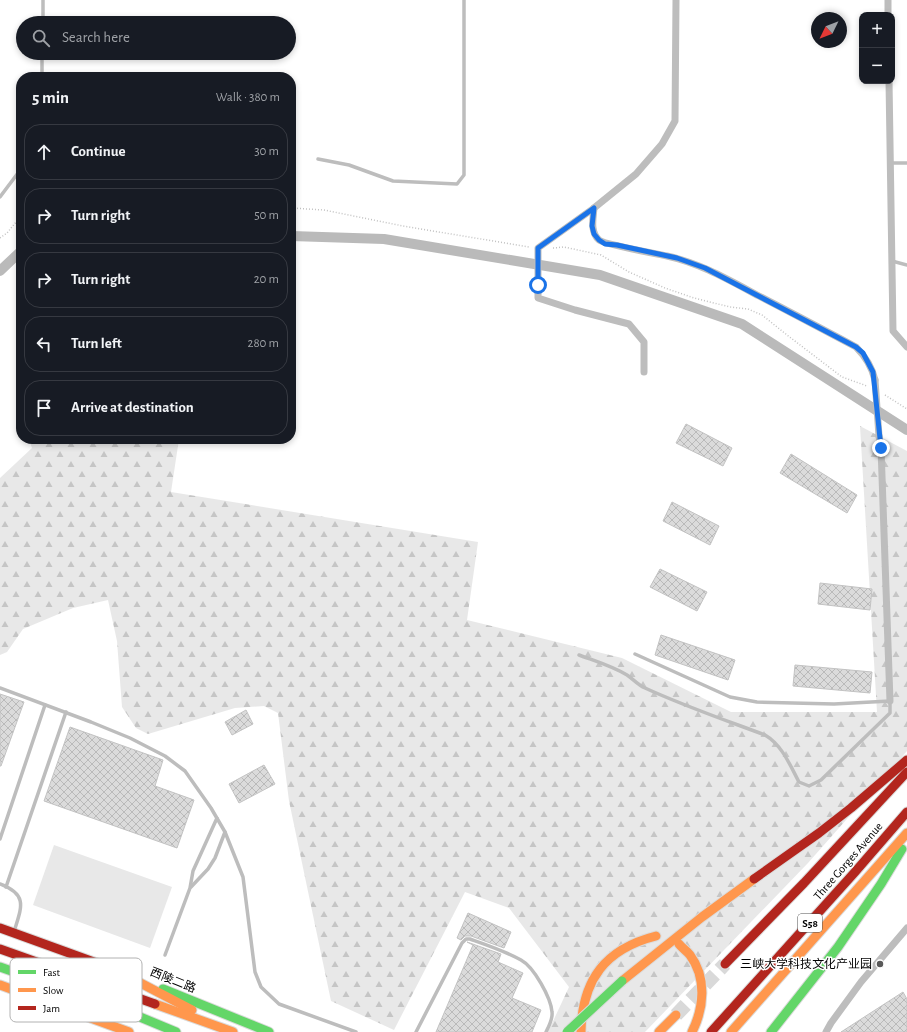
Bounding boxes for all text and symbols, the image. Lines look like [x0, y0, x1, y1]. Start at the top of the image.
north arrow [811, 12, 847, 48]
map controls [859, 12, 895, 84]
button: + [859, 12, 895, 48]
search box [16, 16, 296, 60]
icon: search [30, 27, 52, 49]
text: Search here [62, 30, 130, 45]
button: − [859, 48, 895, 84]
text: 5 min [32, 89, 69, 106]
text: Walk · 380 m [216, 91, 280, 104]
icon: ahead [33, 141, 55, 163]
text: Continue [71, 144, 126, 159]
text: 30 m [254, 145, 279, 158]
icon: right [33, 205, 55, 227]
text: Turn right [71, 208, 130, 223]
text: 50 m [254, 209, 279, 222]
icon: right [33, 269, 55, 291]
text: Turn right [71, 272, 130, 287]
text: 20 m [254, 273, 279, 286]
route start [529, 276, 547, 294]
icon: left [33, 333, 55, 355]
text: Turn left [71, 336, 122, 351]
text: 280 m [248, 337, 279, 350]
icon: arrive [33, 397, 55, 419]
text: Arrive at destination [71, 400, 194, 415]
route end [872, 439, 890, 457]
street label: Three Gorges Avenue [811, 820, 885, 902]
road number: S58 [798, 914, 822, 932]
place label: 三峡大学科技文化产业园 [740, 957, 872, 970]
legend [10, 958, 142, 1022]
marker: 三峡大学科技文化产业园 [875, 959, 885, 969]
street label: 西陵二路 [148, 965, 198, 995]
text: Fast [43, 967, 61, 978]
text: Slow [43, 985, 64, 996]
text: Jam [43, 1003, 60, 1014]

